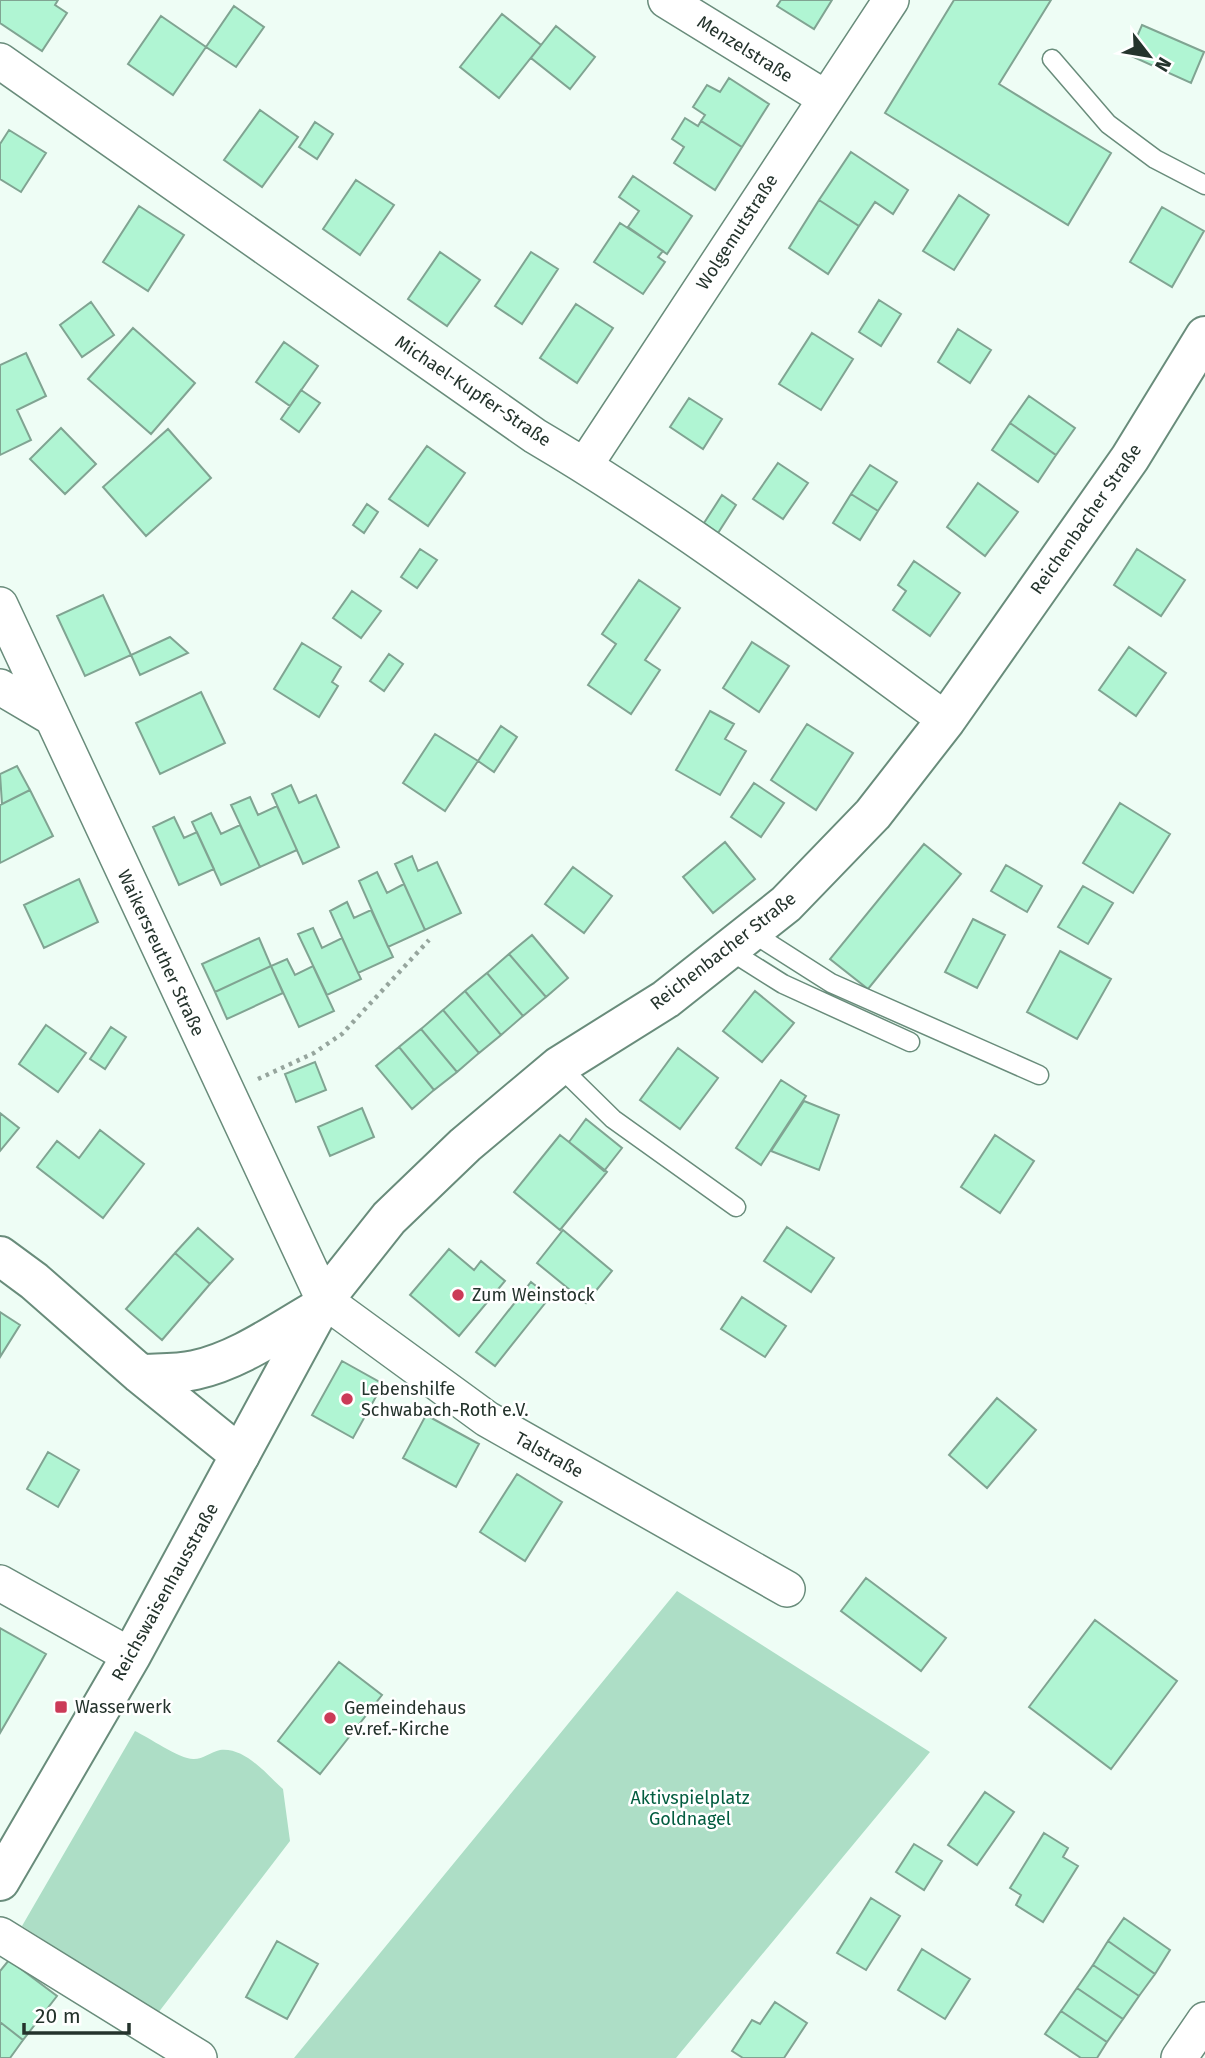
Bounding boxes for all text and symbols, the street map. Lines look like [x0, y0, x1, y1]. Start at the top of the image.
street label: Menzelstraße [693, 11, 797, 87]
north arrow [1114, 21, 1184, 91]
text: N [1150, 53, 1176, 76]
street label: Wolgemutstraße [691, 170, 783, 294]
street label: Michael-Kupfer-Straße [391, 331, 555, 451]
street label: Reichenbacher Straße [1026, 439, 1146, 599]
street label: Waikersreuther Straße [113, 866, 209, 1040]
street label: Reichenbacher Straße [646, 887, 800, 1015]
place label: Zum Weinstock [472, 1284, 596, 1306]
marker: Zum Weinstock [450, 1287, 466, 1303]
place label: Lebenshilfe Schwabach-Roth e.V. [361, 1378, 529, 1421]
marker: Lebenshilfe Schwabach-Roth e.V. [339, 1391, 355, 1407]
street label: Talstraße [511, 1427, 587, 1483]
street label: Reichswaisenhausstraße [107, 1499, 223, 1685]
place label: Wasserwerk [75, 1696, 172, 1718]
place label: Gemeindehaus ev.ref.-Kirche [344, 1697, 466, 1740]
marker: Wasserwerk [53, 1699, 69, 1715]
marker: Gemeindehaus ev.ref.-Kirche [322, 1710, 338, 1726]
park label: Aktivspielplatz Goldnagel [630, 1787, 750, 1830]
scale bar [24, 1992, 130, 2036]
text: 20 m [35, 2003, 81, 2029]

